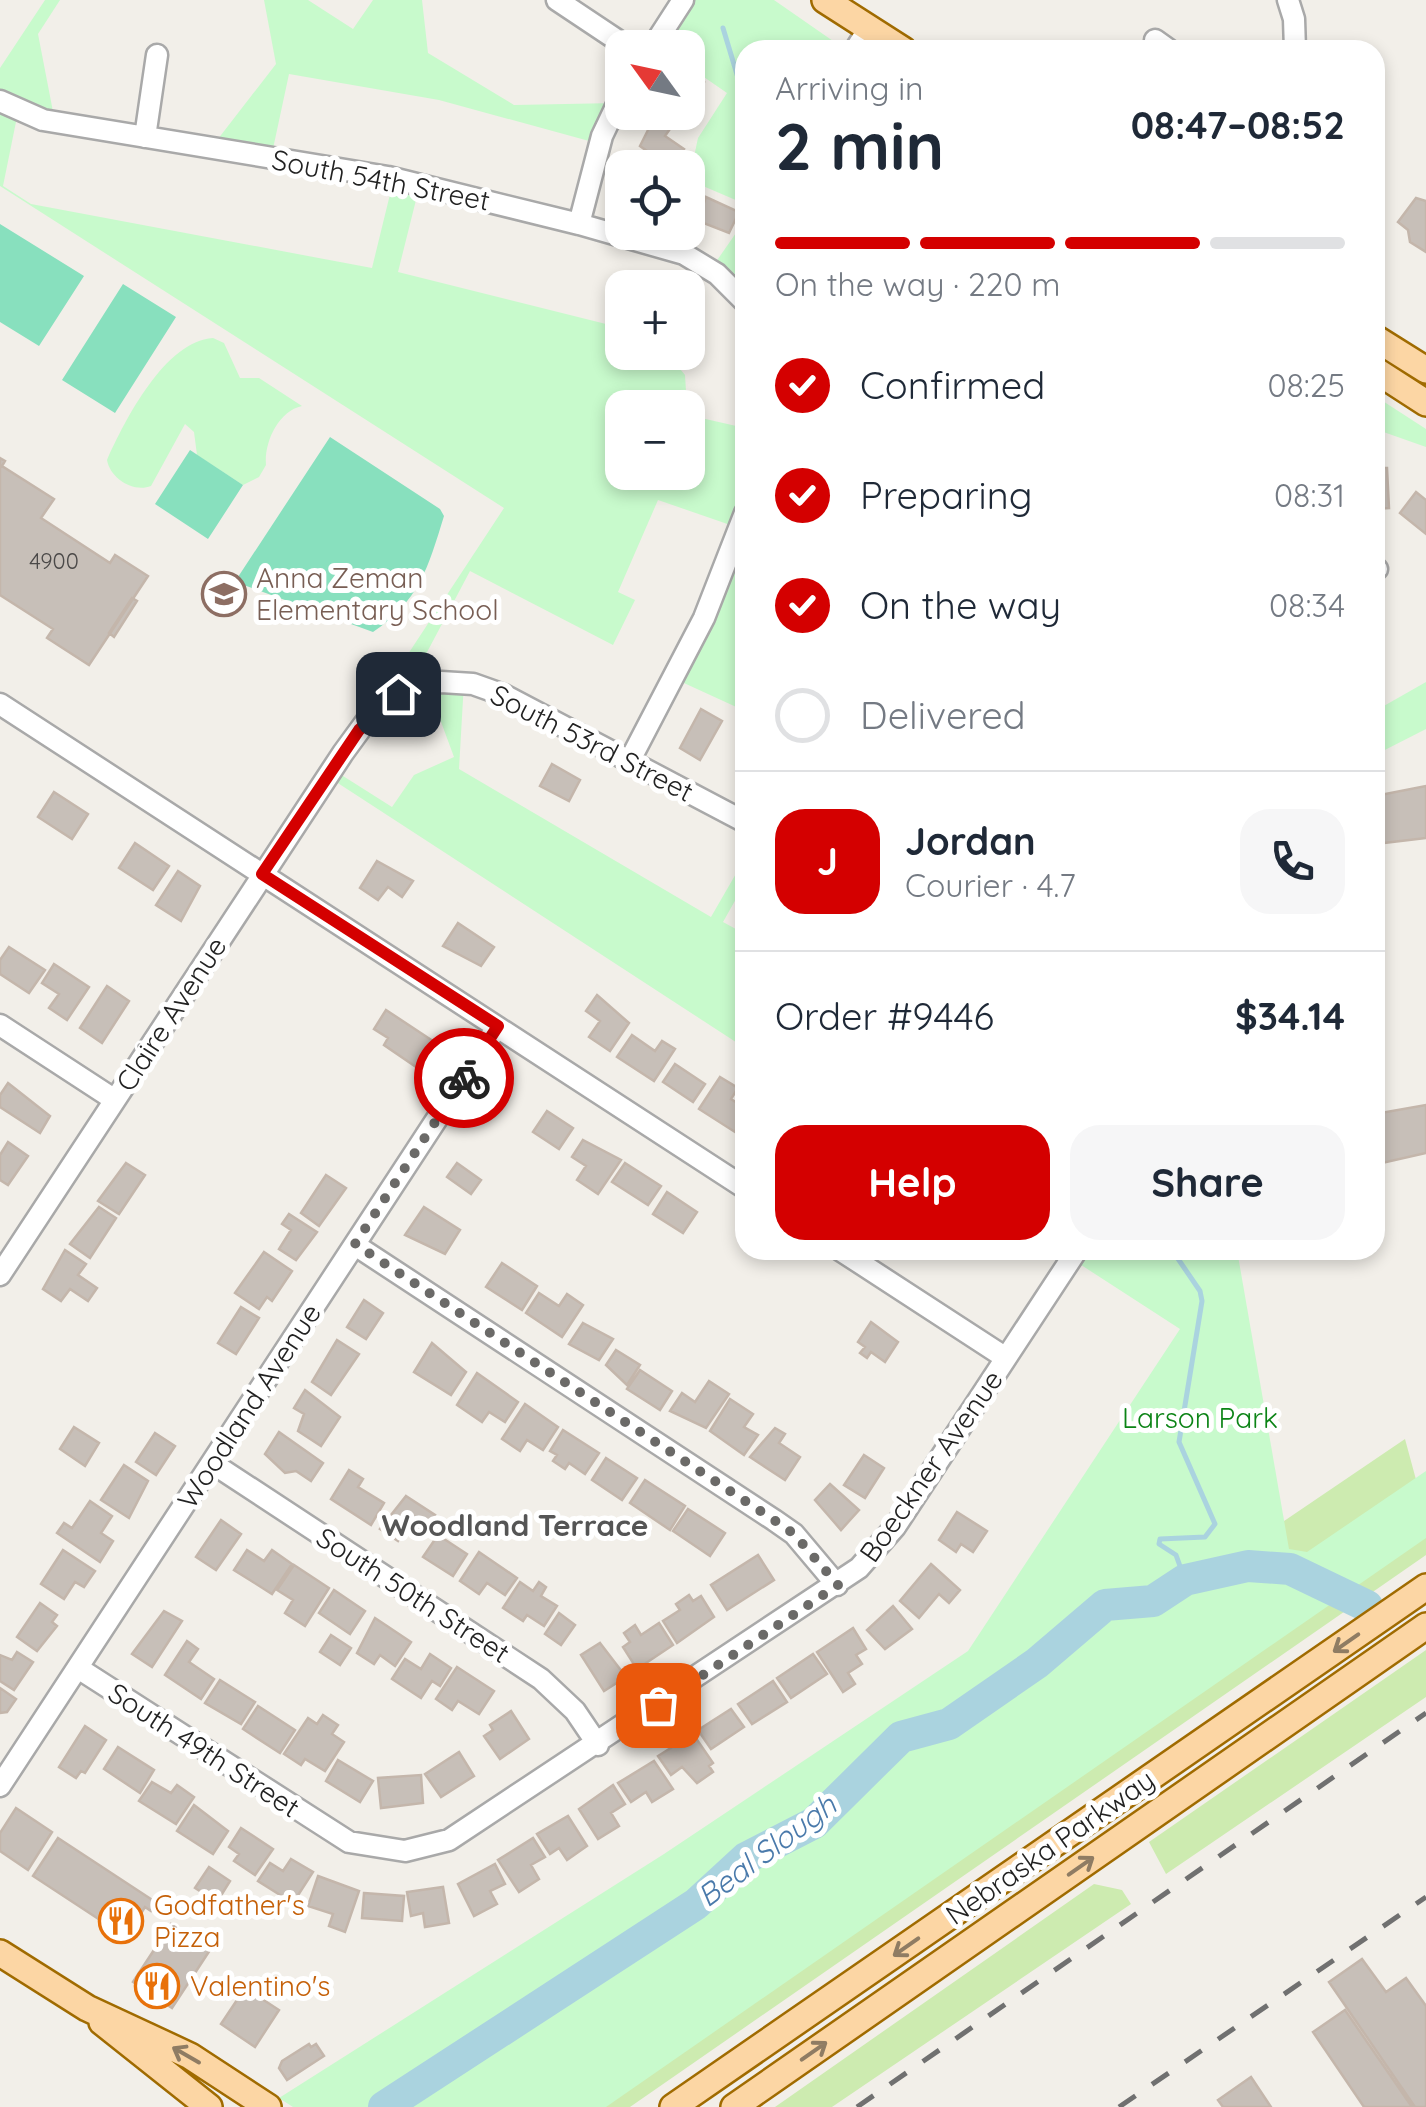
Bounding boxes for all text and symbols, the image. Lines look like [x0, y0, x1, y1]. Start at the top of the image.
north arrow [605, 30, 705, 130]
map controls [605, 30, 705, 490]
text: Arriving in [775, 68, 924, 108]
text: 08:47–08:52 [1131, 101, 1345, 149]
text: 2 min [775, 105, 944, 186]
street label: South 54th Street [269, 141, 493, 218]
button: locate [605, 150, 705, 250]
text: On the way · 220 m [775, 264, 1060, 304]
button: + [605, 270, 705, 370]
icon: check [775, 358, 830, 413]
text: Confirmed [860, 361, 1045, 409]
text: 08:25 [1268, 365, 1345, 405]
button: − [605, 390, 705, 490]
icon: check [775, 468, 830, 523]
text: Preparing [860, 471, 1032, 519]
text: 08:31 [1274, 475, 1345, 515]
house number: 4900 [29, 547, 79, 575]
place label: Anna Zeman Elementary School [256, 560, 499, 627]
school or university icon: Anna Zeman Elementary School [201, 571, 247, 617]
icon: check [775, 578, 830, 633]
text: On the way [860, 581, 1061, 629]
text: 08:34 [1269, 585, 1345, 625]
pin [356, 652, 441, 737]
icon: home [371, 667, 426, 722]
street label: South 53rd Street [485, 676, 699, 809]
text: Delivered [860, 691, 1026, 739]
button: phone [1240, 809, 1345, 914]
text: Jordan [905, 817, 1036, 865]
text: J [817, 837, 838, 885]
text: Courier · 4.7 [905, 865, 1076, 905]
street label: Claire Avenue [108, 930, 233, 1098]
text: Order #9446 [775, 992, 994, 1040]
text: $34.14 [1235, 992, 1345, 1040]
courier [414, 1028, 514, 1128]
icon: bike [437, 1051, 492, 1106]
button: Help [775, 1125, 1050, 1240]
button: Share [1070, 1125, 1345, 1240]
street label: Woodland Avenue [169, 1297, 328, 1515]
street label: Boeckner Avenue [851, 1363, 1010, 1569]
park label: Larson Park [1122, 1400, 1278, 1435]
district label: Woodland Terrace [382, 1506, 648, 1544]
street label: South 50th Street [310, 1519, 516, 1670]
one-way arrow [1332, 1632, 1360, 1653]
pin [616, 1663, 701, 1748]
street label: South 49th Street [102, 1675, 306, 1824]
icon: bag [631, 1678, 686, 1733]
street label: Nebraska Parkway [939, 1762, 1161, 1932]
water label: Beal Slough [689, 1785, 844, 1915]
one-way arrow [1067, 1856, 1095, 1877]
place label: Godfather's Pizza [154, 1887, 305, 1954]
restaurant icon: Godfather's Pizza [98, 1898, 144, 1944]
one-way arrow [892, 1936, 920, 1957]
restaurant icon: Valentino's [134, 1963, 180, 2009]
place label: Valentino's [190, 1968, 331, 2003]
one-way arrow [800, 2041, 828, 2062]
one-way arrow [172, 2044, 201, 2064]

